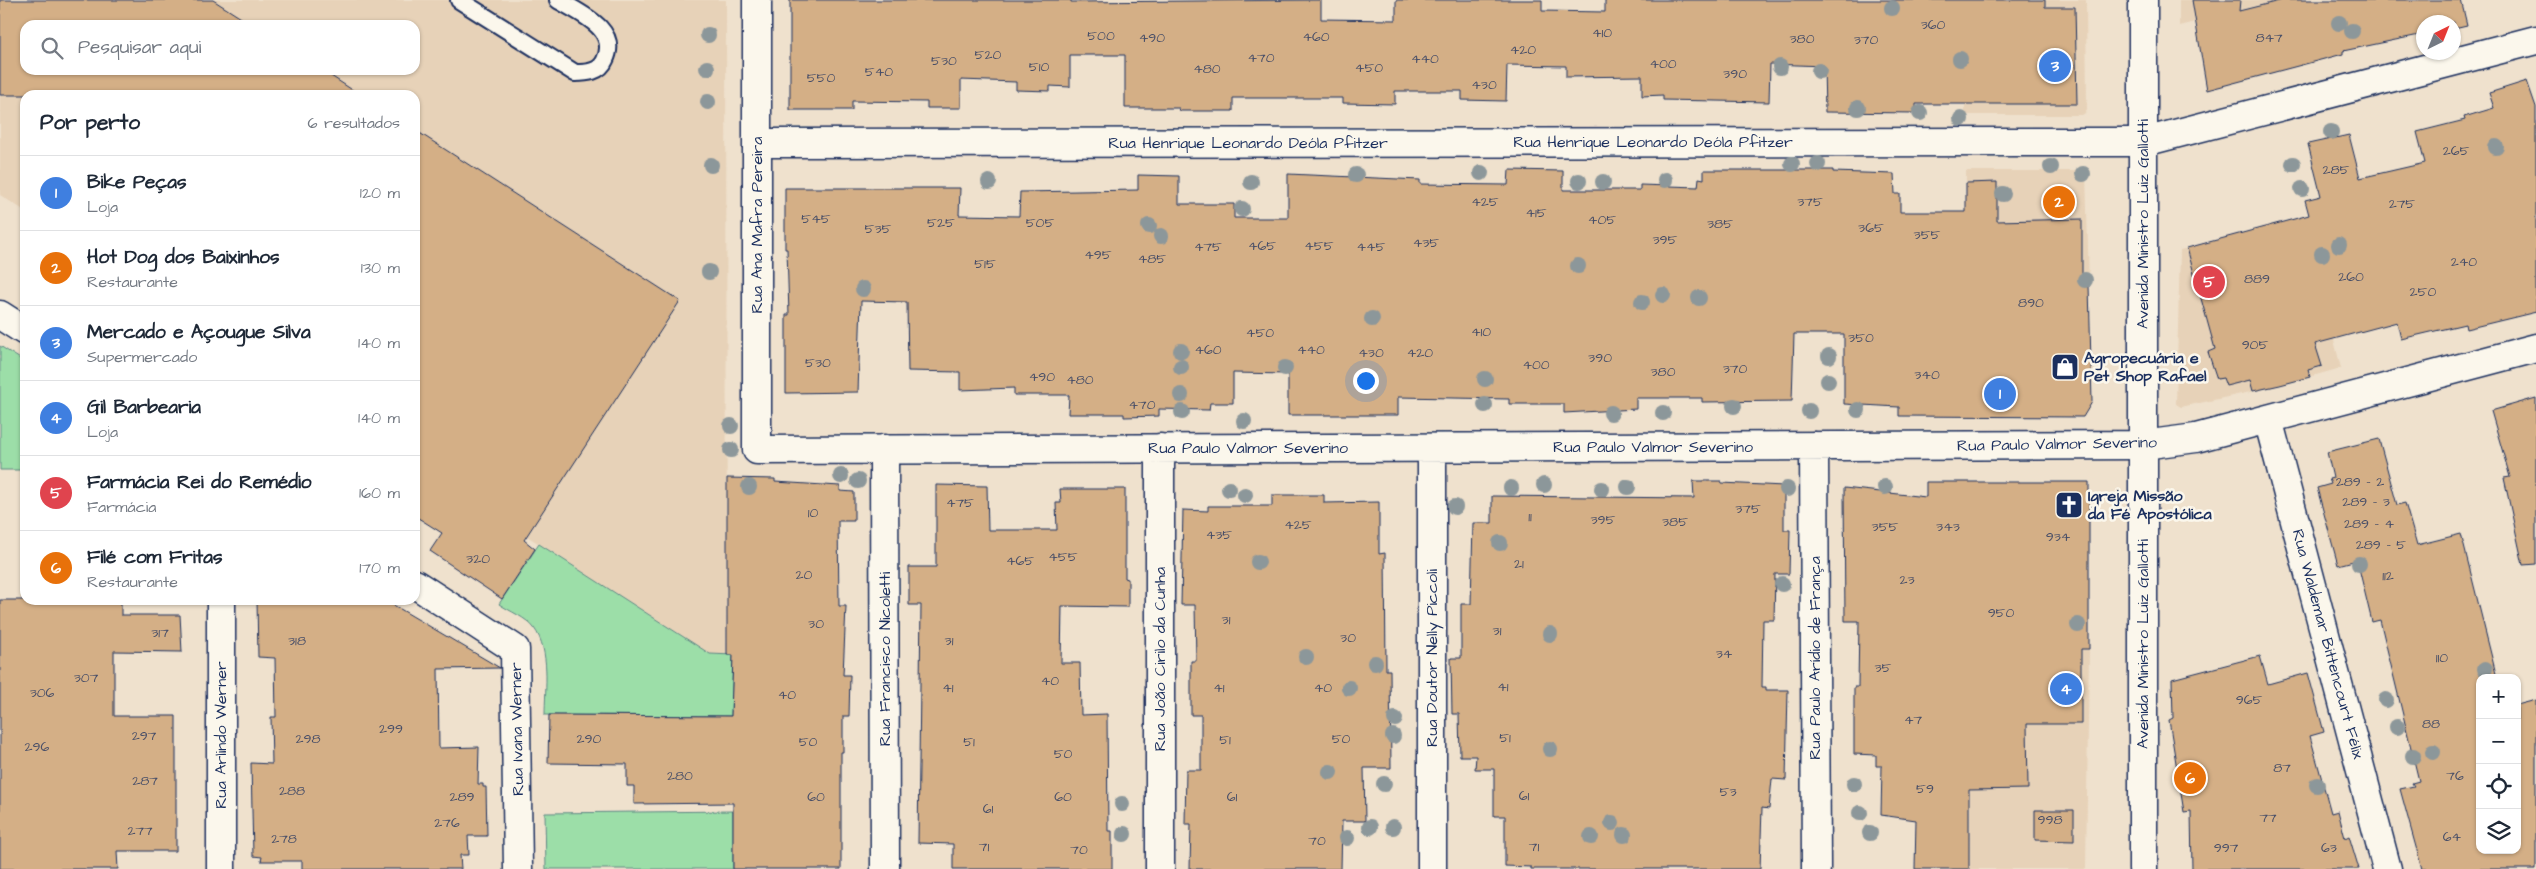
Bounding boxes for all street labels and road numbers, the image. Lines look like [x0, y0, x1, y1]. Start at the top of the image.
street label: Avenida Ministro Luiz Gallotti [2132, 119, 2154, 329]
street label: Rua Henrique Leonardo Deóla Pfitzer [1513, 131, 1793, 153]
street label: Rua Henrique Leonardo Deóla Pfitzer [1108, 132, 1388, 154]
street label: Rua Ana Mafra Pereira [746, 137, 768, 313]
street label: Rua Paulo Valmor Severino [1957, 431, 2157, 457]
street label: Rua Paulo Valmor Severino [1553, 436, 1753, 458]
street label: Rua Paulo Valmor Severino [1148, 437, 1348, 459]
street label: Rua Waldemar Bittencourt Félix [2287, 527, 2369, 762]
street label: Avenida Ministro Luiz Gallotti [2132, 539, 2154, 749]
street label: Rua Paulo Arídio de França [1804, 556, 1826, 760]
street label: Rua João Cirilo da Cunha [1149, 567, 1171, 751]
street label: Rua Doutor Nelly Piccoli [1421, 568, 1444, 747]
street label: Rua Francisco Nicoletti [874, 571, 896, 746]
street label: Rua Arlindo Werner [210, 661, 232, 809]
street label: Rua Ivana Werner [505, 662, 529, 796]

